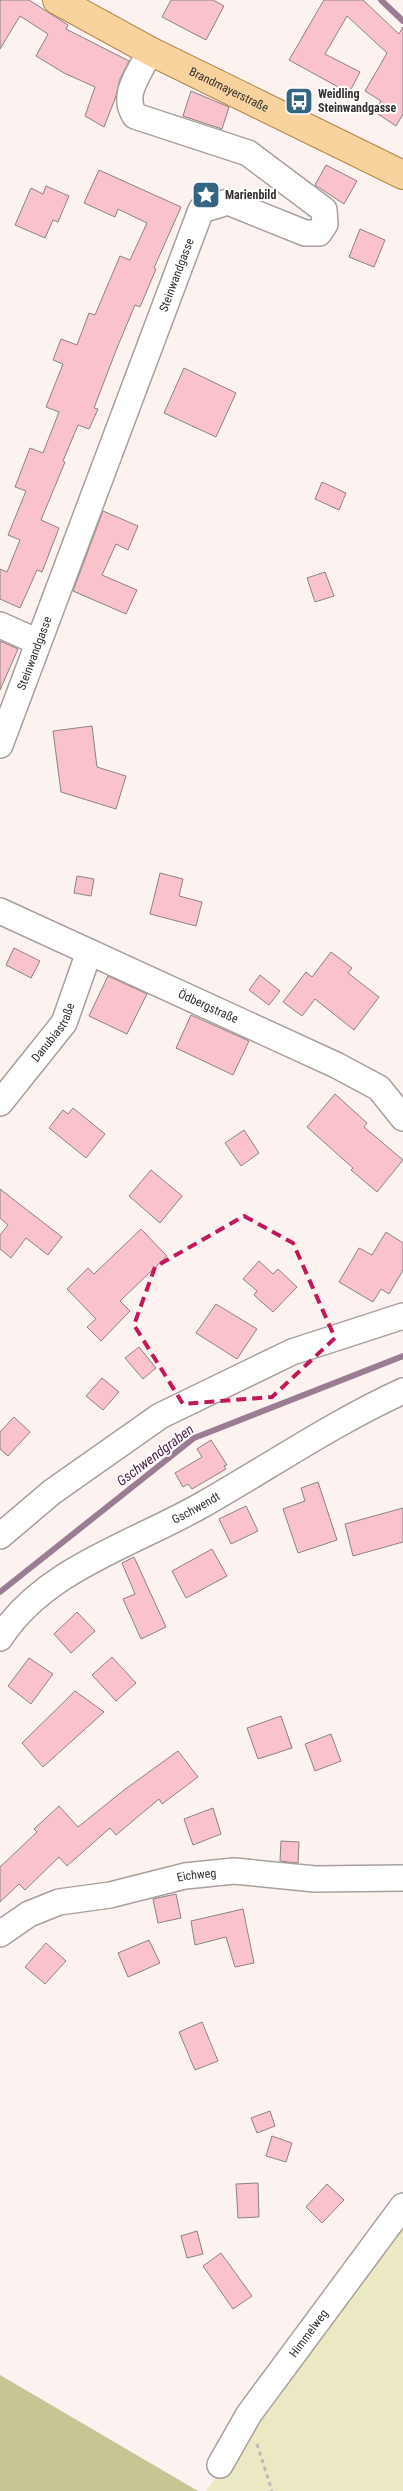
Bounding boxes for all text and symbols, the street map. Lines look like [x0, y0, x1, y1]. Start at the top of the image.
street label: Brandmayerstraße [187, 64, 271, 115]
bus stop icon: Weidling Steinwandgasse [284, 86, 314, 116]
place label: Weidling Steinwandgasse [318, 87, 397, 115]
place icon: Marienbild [191, 180, 221, 210]
place label: Marienbild [225, 188, 276, 202]
street label: Steinwandgasse [156, 236, 197, 314]
street label: Steinwandgasse [14, 614, 55, 692]
street label: Ödbergstraße [176, 986, 241, 1026]
street label: Danubiastraße [29, 1001, 78, 1065]
water label: Gschwendgraben [113, 1421, 197, 1489]
street label: Gschwendt [170, 1489, 223, 1527]
street label: Eichweg [175, 1866, 217, 1885]
street label: Himmelweg [286, 2307, 331, 2360]

